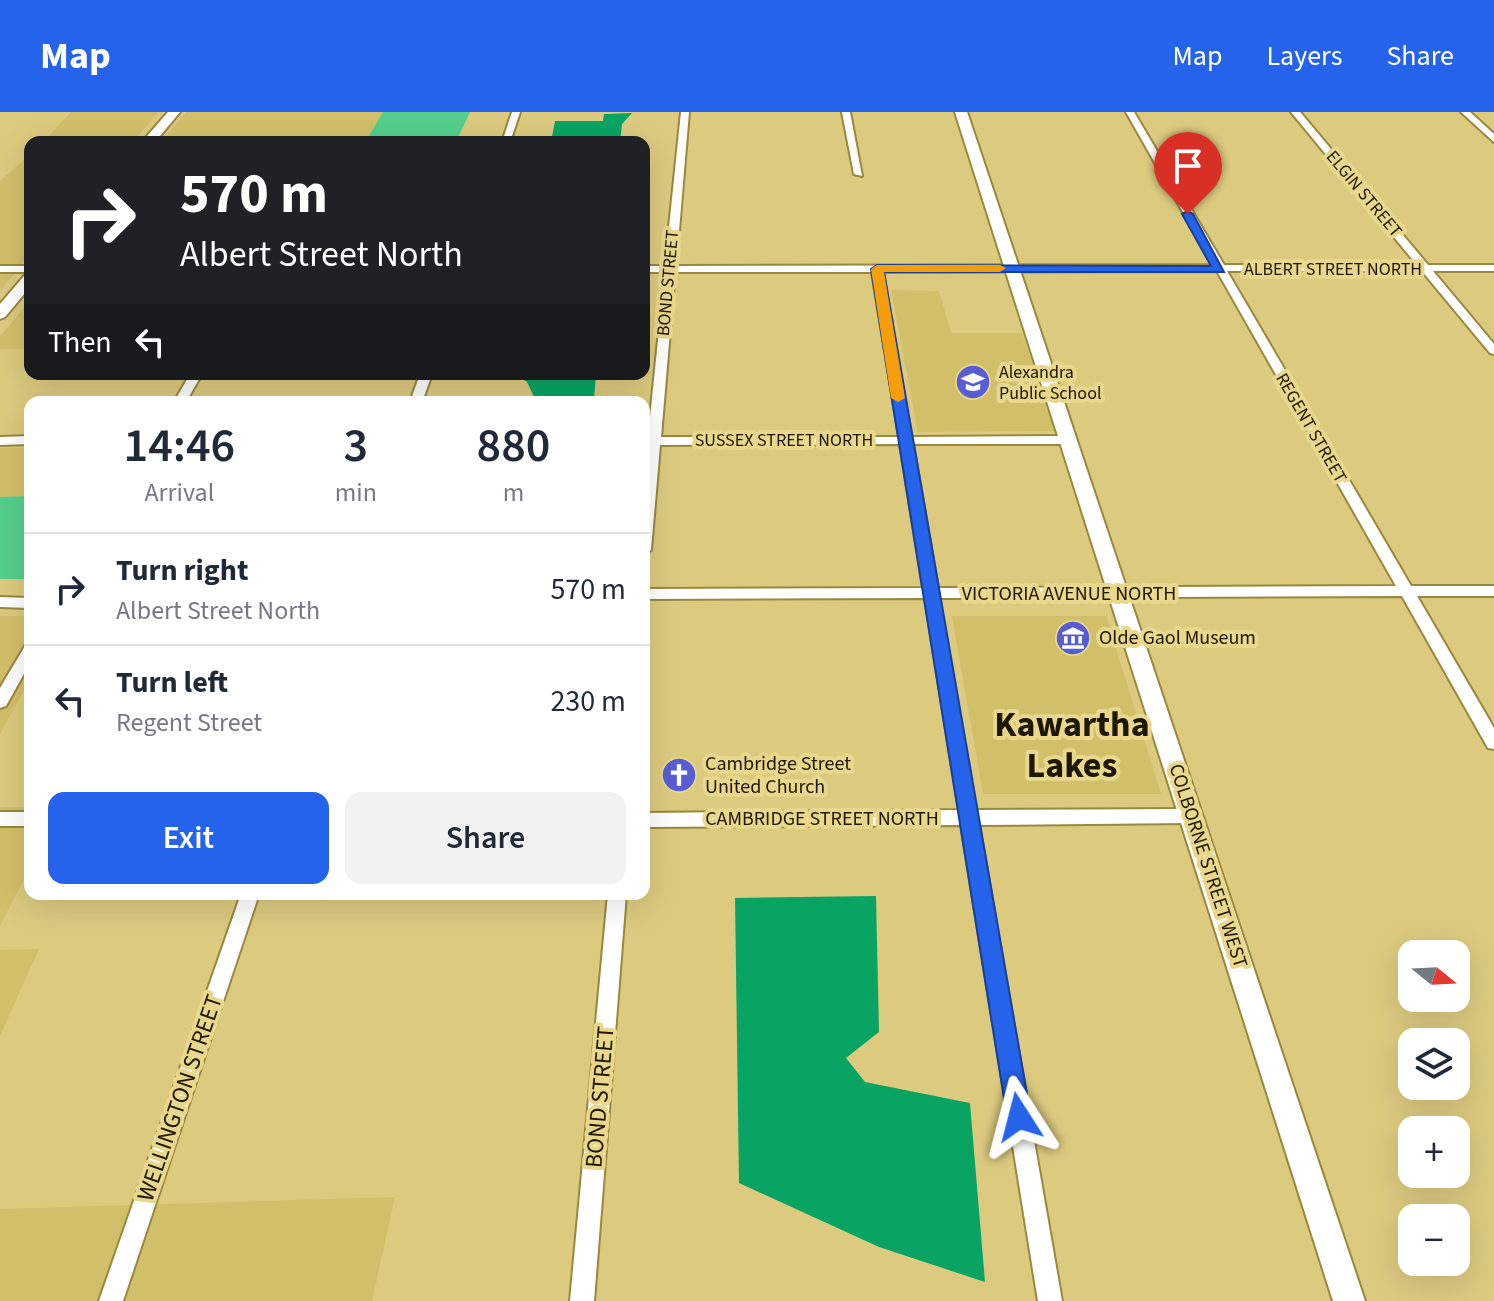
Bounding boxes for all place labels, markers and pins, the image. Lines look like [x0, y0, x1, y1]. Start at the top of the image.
pin [1154, 132, 1222, 214]
place label: Alexandra Public School [999, 360, 1101, 406]
school or university icon: Alexandra Public School [954, 363, 992, 401]
museum icon: Olde Gaol Museum [1054, 619, 1092, 657]
place label: Olde Gaol Museum [1099, 624, 1256, 652]
place label: Cambridge Street United Church [705, 750, 851, 801]
church icon: Cambridge Street United Church [660, 756, 698, 794]

